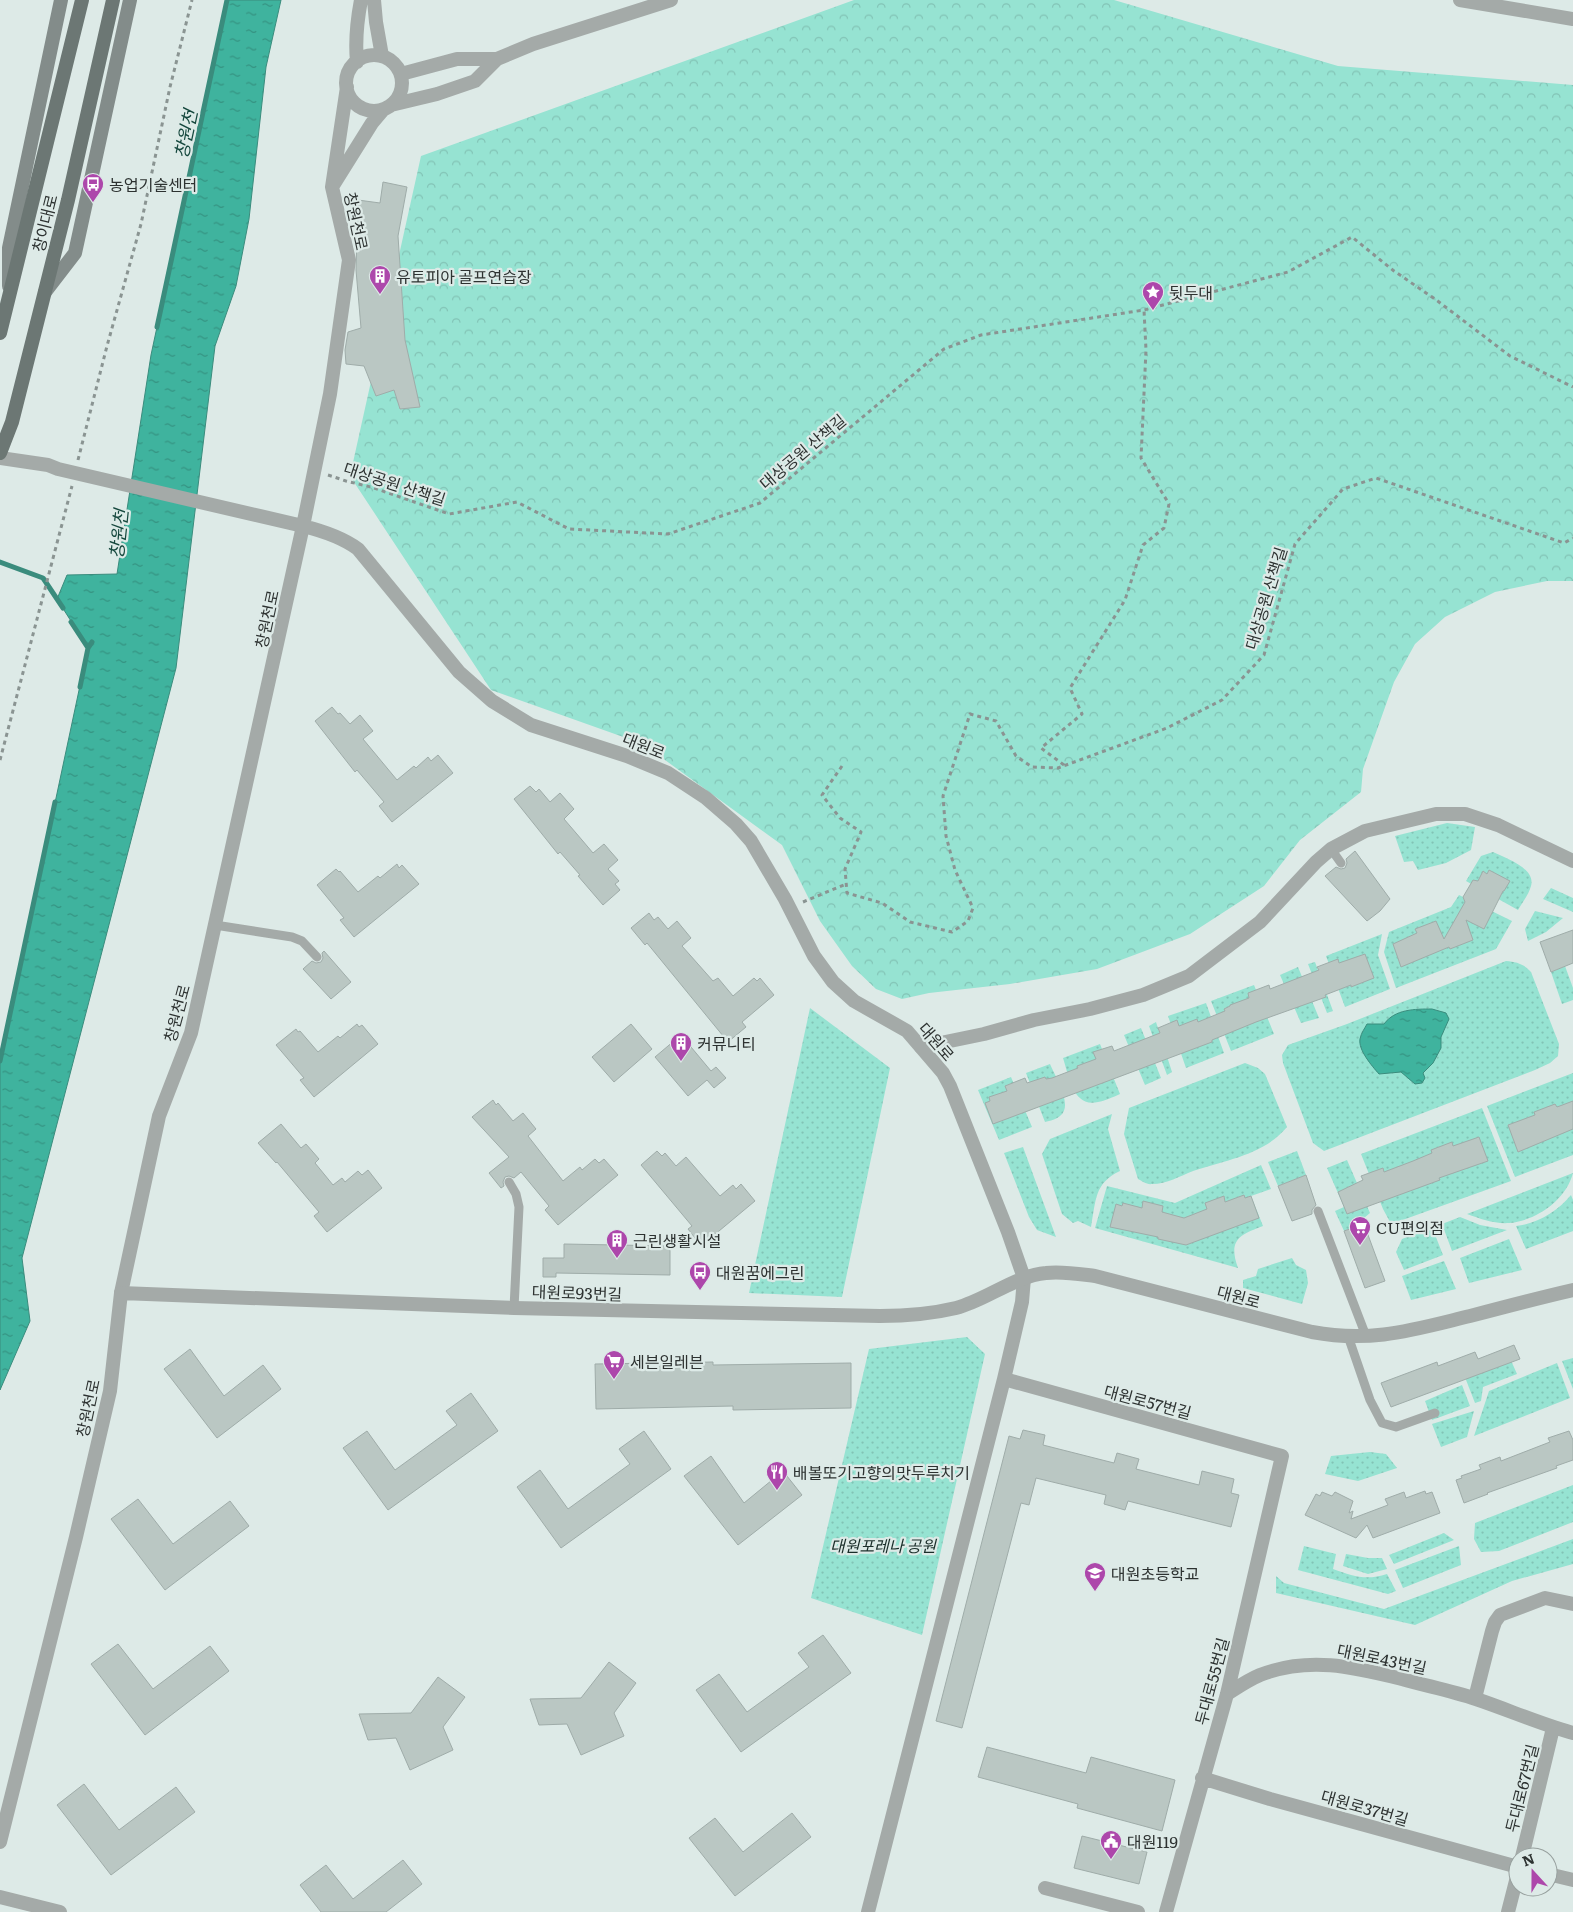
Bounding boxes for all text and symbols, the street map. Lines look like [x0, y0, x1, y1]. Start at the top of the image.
water label: 창원천 [167, 105, 204, 161]
bus stop icon: 농업기술센터 [81, 172, 105, 203]
place label: 농업기술센터 [109, 172, 197, 196]
street label: 창원천로 [339, 190, 375, 253]
street label: 창이대로 [25, 191, 63, 254]
building icon: 유토피아 골프연습장 [368, 264, 392, 295]
place label: 유토피아 골프연습장 [396, 264, 532, 288]
place icon: 뒷두대 [1141, 280, 1165, 311]
place label: 뒷두대 [1169, 280, 1213, 304]
street label: 대상공원 산책길 [754, 408, 850, 494]
street label: 대상공원 산책길 [341, 455, 449, 511]
water label: 창원천 [102, 505, 134, 560]
street label: 대상공원 산책길 [1238, 544, 1292, 652]
street label: 창원천로 [248, 587, 284, 650]
street label: 대원로 [619, 726, 669, 764]
street label: 창원천로 [157, 981, 195, 1045]
street label: 대원로 [913, 1016, 961, 1066]
building icon: 커뮤니티 [669, 1031, 693, 1062]
place label: 커뮤니티 [697, 1031, 756, 1055]
supermarket icon: CU편의점 [1348, 1215, 1372, 1246]
place label: CU편의점 [1376, 1215, 1444, 1239]
building icon: 근린생활시설 [605, 1228, 629, 1259]
place label: 근린생활시설 [633, 1228, 721, 1252]
bus stop icon: 대원꿈에그린 [688, 1260, 712, 1291]
place label: 대원꿈에그린 [716, 1260, 804, 1284]
street label: 대원로93번길 [531, 1278, 623, 1306]
street label: 대원로 [1215, 1279, 1264, 1313]
supermarket icon: 세븐일레븐 [602, 1349, 626, 1380]
place label: 세븐일레븐 [630, 1349, 704, 1373]
street label: 창원천로 [69, 1376, 105, 1439]
street label: 대원로57번길 [1102, 1378, 1194, 1424]
restaurant icon: 배볼또기고향의맛두루치기 [765, 1460, 789, 1491]
place label: 배볼또기고향의맛두루치기 [793, 1460, 970, 1484]
park label: 대원포레나 공원 [830, 1533, 937, 1557]
school or university icon: 대원초등학교 [1083, 1561, 1107, 1592]
place label: 대원초등학교 [1111, 1561, 1199, 1585]
street label: 두대로55번길 [1188, 1634, 1234, 1728]
street label: 대원로43번길 [1335, 1637, 1429, 1679]
street label: 두대로67번길 [1498, 1741, 1544, 1835]
street label: 대원로37번길 [1318, 1783, 1412, 1831]
public building icon: 대원119 [1099, 1829, 1123, 1860]
place label: 대원119 [1127, 1829, 1178, 1853]
north arrow [1508, 1847, 1558, 1897]
text: N [1519, 1847, 1537, 1870]

